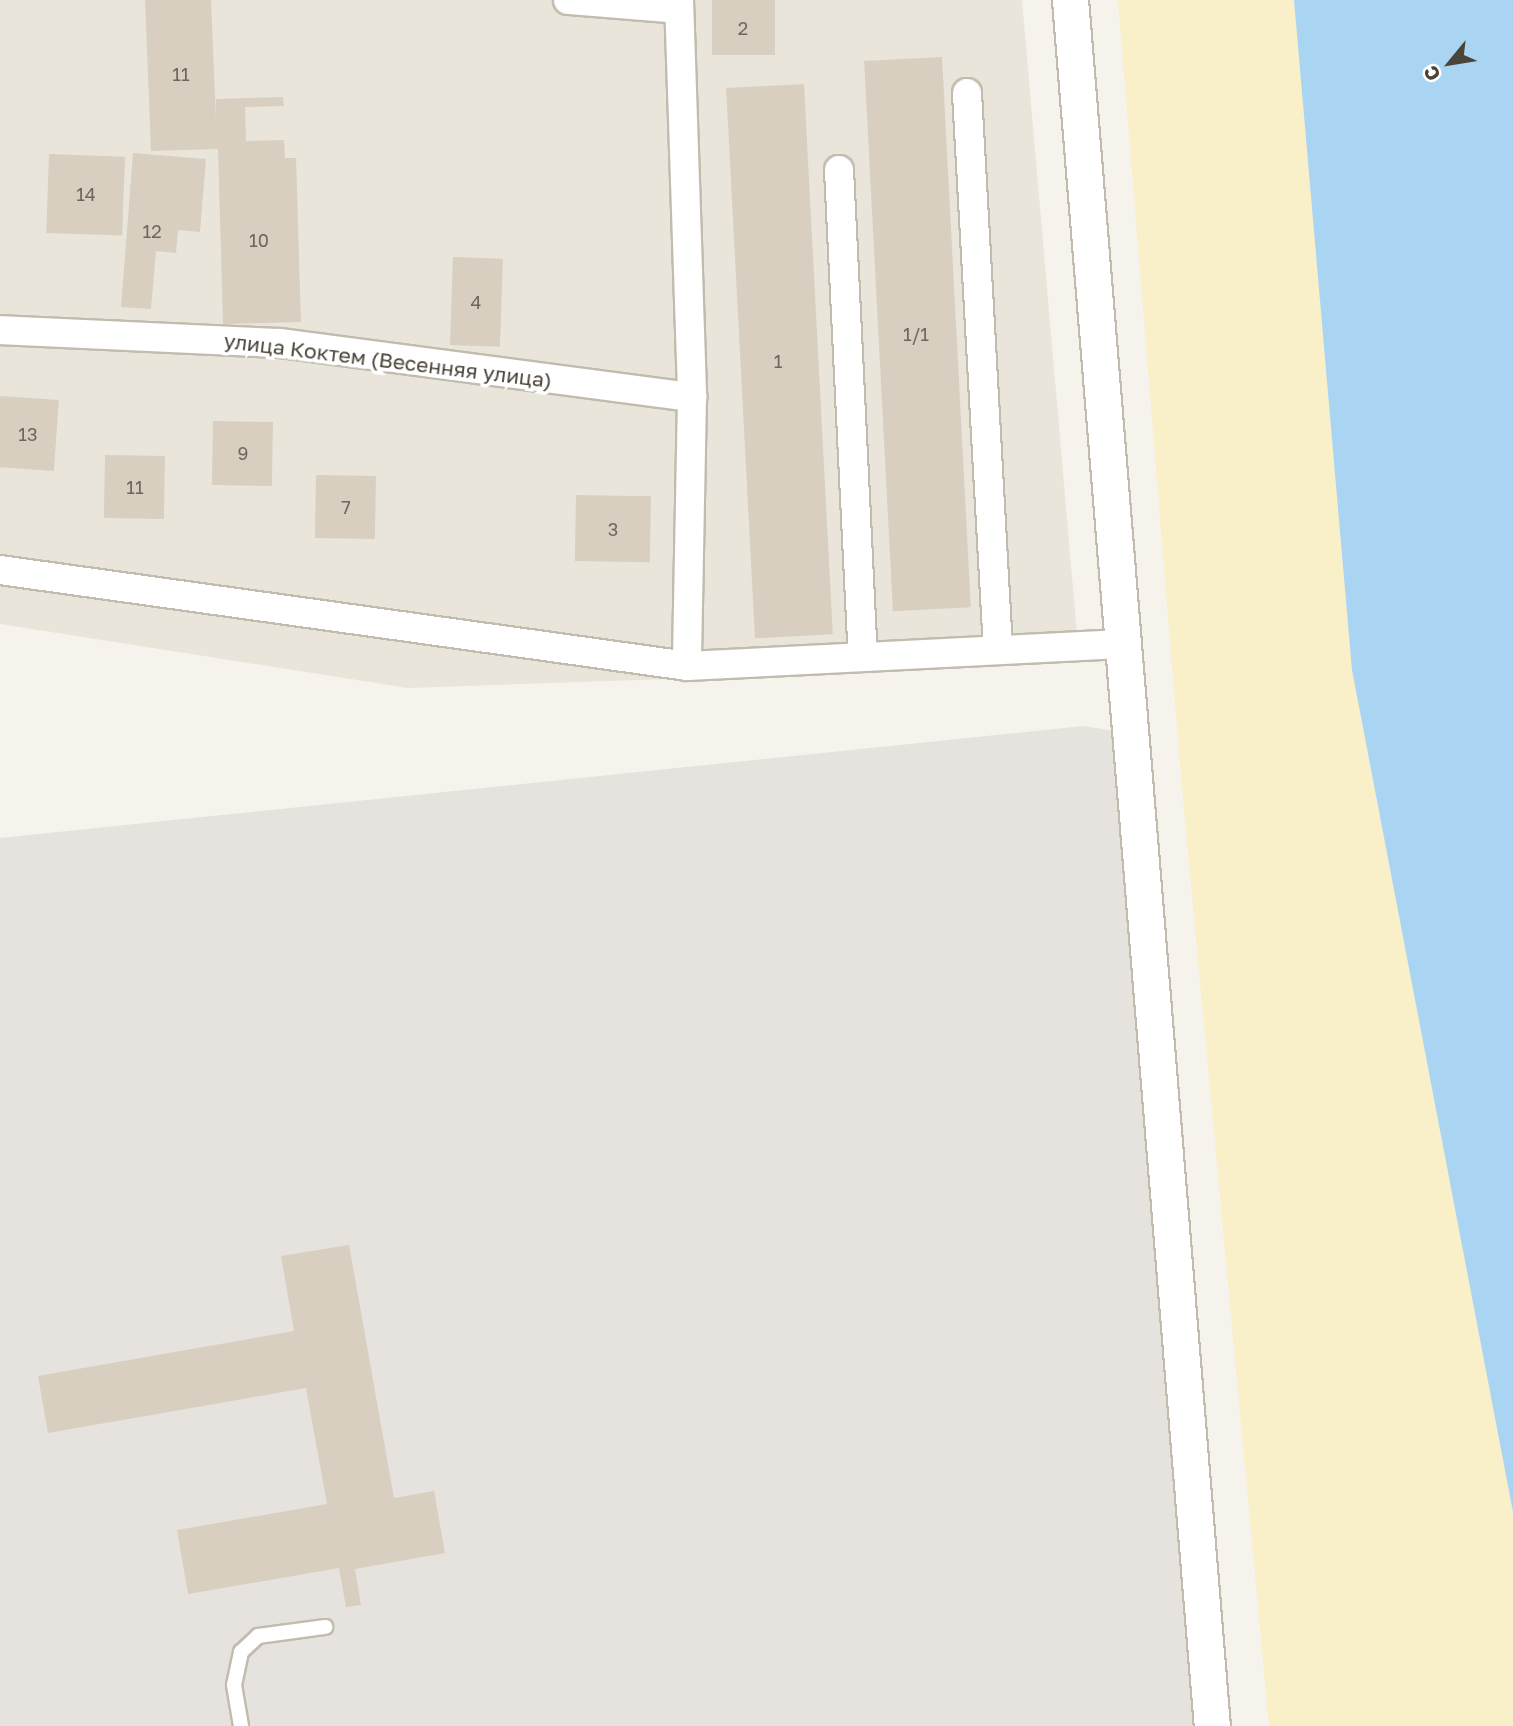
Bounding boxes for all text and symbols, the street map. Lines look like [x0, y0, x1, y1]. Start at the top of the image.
house number: 2 [738, 17, 748, 39]
north arrow [1415, 28, 1485, 98]
text: С [1418, 62, 1445, 85]
house number: 11 [172, 63, 190, 85]
house number: 14 [76, 183, 96, 205]
house number: 12 [142, 220, 162, 242]
house number: 10 [249, 229, 269, 251]
house number: 4 [471, 291, 481, 313]
house number: 1/1 [903, 323, 929, 345]
street label: улица Коктем (Весенняя улица) [222, 327, 554, 393]
house number: 1 [774, 350, 782, 372]
house number: 13 [18, 423, 38, 445]
house number: 9 [238, 442, 248, 464]
house number: 11 [126, 476, 144, 498]
house number: 7 [341, 496, 351, 518]
house number: 3 [608, 518, 618, 540]

